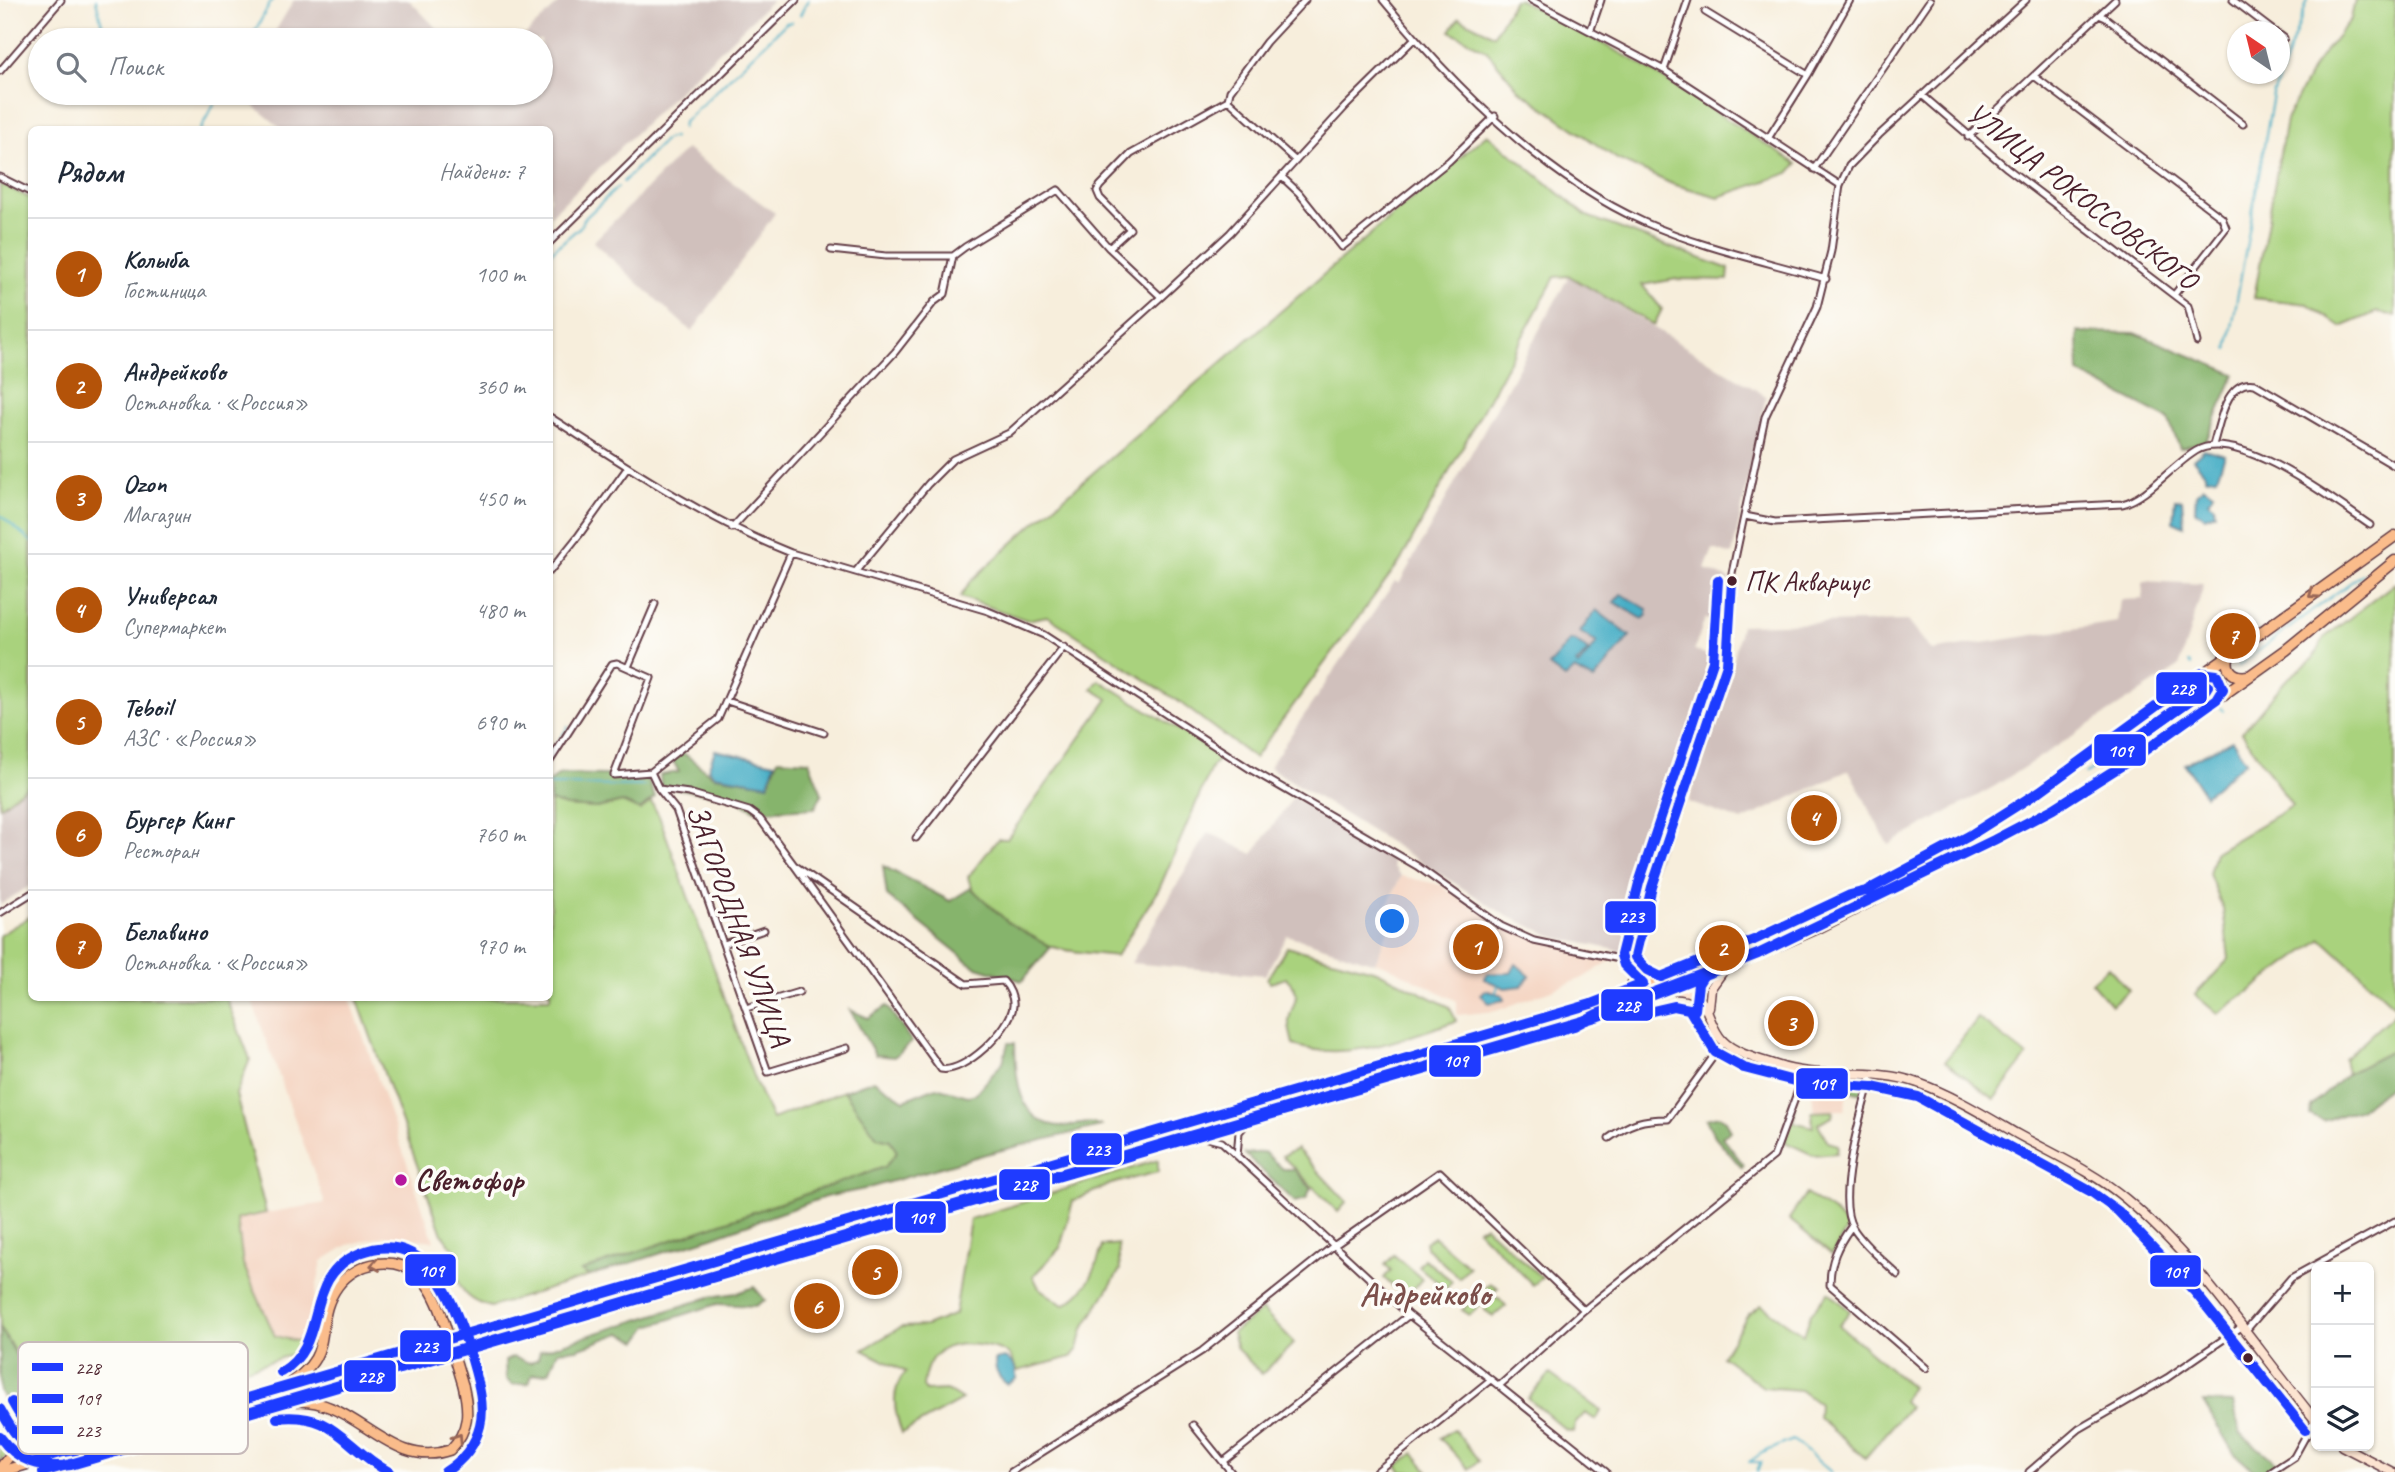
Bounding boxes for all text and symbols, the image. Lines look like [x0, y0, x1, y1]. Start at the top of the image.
north arrow [2227, 21, 2290, 84]
search box [28, 28, 553, 105]
icon: search [52, 48, 90, 86]
text: Поиск [108, 50, 163, 83]
street label: УЛИЦА РОКОССОВСКОГО [1959, 94, 2208, 300]
text: Рядом [56, 153, 123, 191]
text: Найдено: 7 [439, 157, 525, 186]
text: Колыба [123, 243, 188, 276]
text: 1 [74, 260, 84, 289]
text: 100 m [476, 260, 525, 289]
text: Гостиница [123, 276, 205, 305]
text: Андрейково [123, 355, 226, 388]
text: 2 [74, 372, 84, 401]
text: 360 m [476, 372, 525, 401]
text: Остановка · «Россия» [123, 388, 308, 417]
text: Ozon [123, 467, 166, 500]
text: 3 [74, 484, 84, 513]
text: 450 m [476, 484, 525, 513]
text: Магазин [123, 500, 190, 529]
place label: ПК Аквариус [1745, 564, 1871, 599]
marker: ПК Аквариус [1725, 574, 1739, 588]
text: Универсал [123, 579, 216, 612]
one-way arrow [2308, 586, 2321, 598]
text: 4 [74, 596, 84, 625]
text: 480 m [476, 596, 525, 625]
pin: 7 [2210, 610, 2256, 662]
text: Супермаркет [123, 612, 226, 641]
line badge: 228 [2155, 671, 2208, 705]
text: 228 [2169, 677, 2197, 701]
text: Teboil [123, 691, 172, 724]
text: 5 [74, 708, 84, 737]
text: 690 m [476, 708, 525, 737]
text: АЗС · «Россия» [123, 724, 257, 753]
line badge: 109 [2093, 733, 2147, 767]
text: 109 [2107, 739, 2135, 763]
pin: 4 [1791, 792, 1837, 844]
street label: ЗАГОРОДНАЯ УЛИЦА [678, 799, 801, 1052]
text: Бургер Кинг [123, 803, 232, 836]
text: 6 [74, 820, 84, 849]
text: 760 m [476, 820, 525, 849]
text: Ресторан [123, 836, 199, 865]
line badge: 223 [1604, 900, 1657, 934]
your location [1375, 904, 1409, 938]
text: 223 [1618, 905, 1646, 929]
text: Белавино [123, 915, 207, 948]
pin: 1 [1453, 921, 1499, 973]
pin: 2 [1699, 922, 1745, 974]
text: 7 [74, 932, 84, 961]
text: 970 m [476, 932, 525, 961]
text: Остановка · «Россия» [123, 948, 308, 977]
line badge: 228 [1600, 988, 1654, 1022]
text: 228 [1614, 994, 1642, 1018]
pin: 3 [1768, 997, 1814, 1049]
line badge: 109 [1428, 1044, 1482, 1078]
text: 109 [1442, 1049, 1470, 1073]
line badge: 109 [1795, 1067, 1849, 1100]
text: 109 [1809, 1072, 1837, 1096]
line badge: 223 [1070, 1132, 1123, 1166]
text: 223 [1084, 1138, 1112, 1162]
place label: Светофор [415, 1161, 526, 1199]
line badge: 228 [998, 1168, 1051, 1201]
marker: Светофор [393, 1172, 409, 1188]
text: 228 [1011, 1173, 1039, 1197]
line badge: 109 [894, 1200, 947, 1234]
text: 109 [908, 1206, 936, 1230]
pin: 5 [852, 1246, 898, 1298]
line badge: 109 [404, 1253, 457, 1287]
line badge: 109 [2149, 1254, 2202, 1288]
one-way arrow [369, 1257, 381, 1272]
text: 109 [418, 1259, 446, 1283]
text: 109 [2162, 1260, 2190, 1284]
map controls [2311, 1262, 2374, 1451]
button: + [2311, 1262, 2374, 1325]
district label: Андрейково [1360, 1273, 1493, 1315]
pin: 6 [794, 1280, 840, 1332]
button: − [2311, 1325, 2374, 1388]
line badge: 223 [399, 1329, 452, 1363]
text: 223 [412, 1335, 440, 1359]
legend [18, 1342, 248, 1454]
unlabelled marker [2241, 1351, 2255, 1365]
text: 228 [75, 1356, 103, 1380]
line badge: 228 [343, 1359, 397, 1393]
text: 228 [357, 1365, 385, 1389]
text: 109 [75, 1387, 102, 1411]
button: layers [2311, 1388, 2374, 1451]
text: 223 [75, 1419, 102, 1443]
one-way arrow [450, 1433, 463, 1446]

